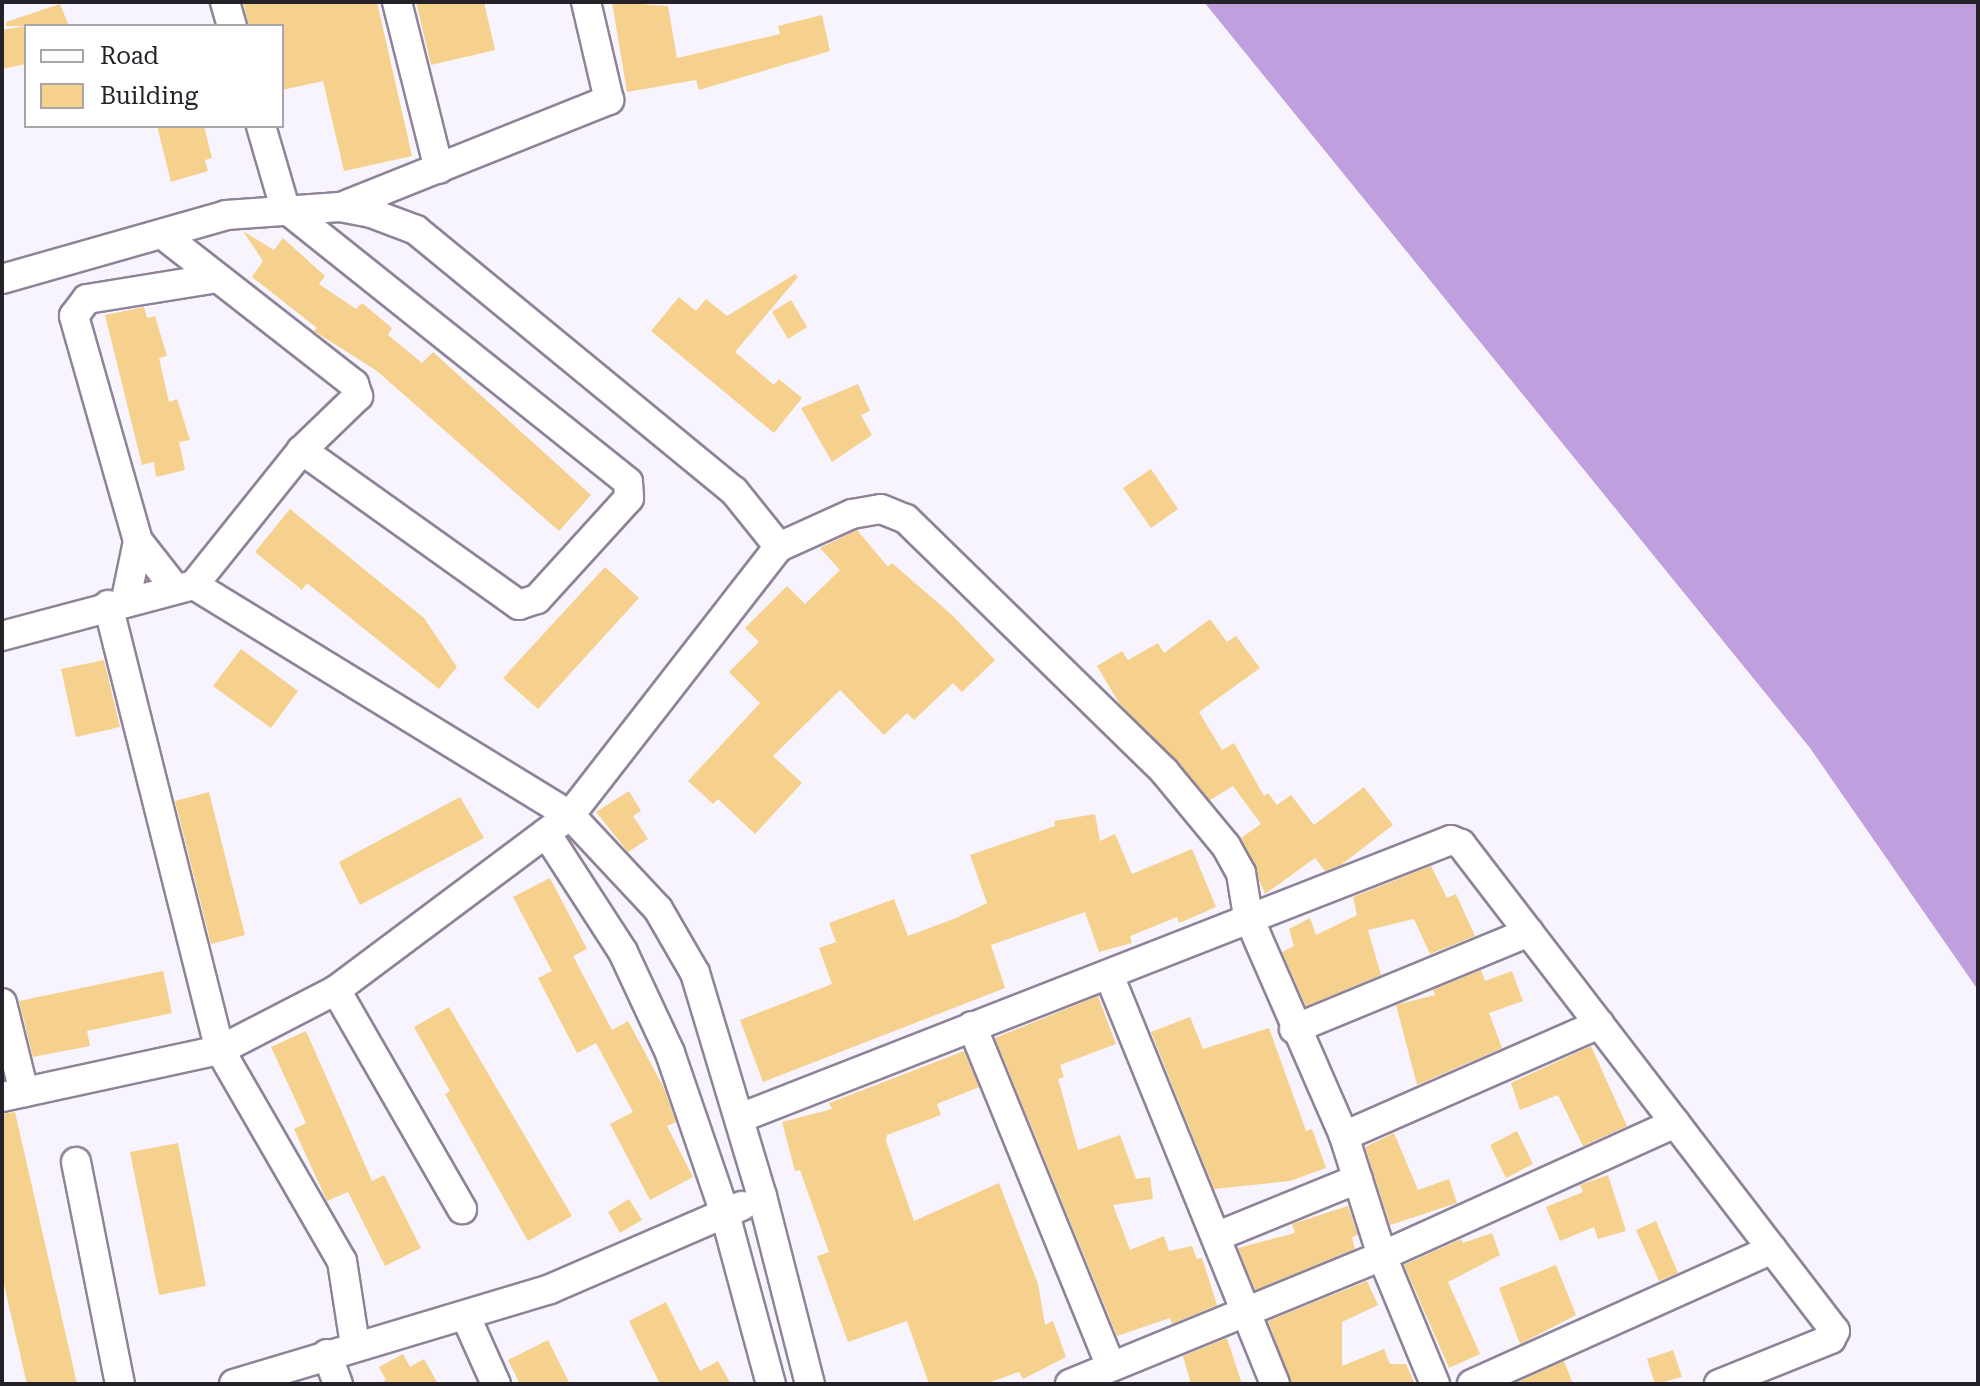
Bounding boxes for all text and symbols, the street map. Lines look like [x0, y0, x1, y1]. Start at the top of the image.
legend [24, 24, 284, 128]
text: Road [100, 42, 159, 70]
text: Building [100, 82, 198, 110]

